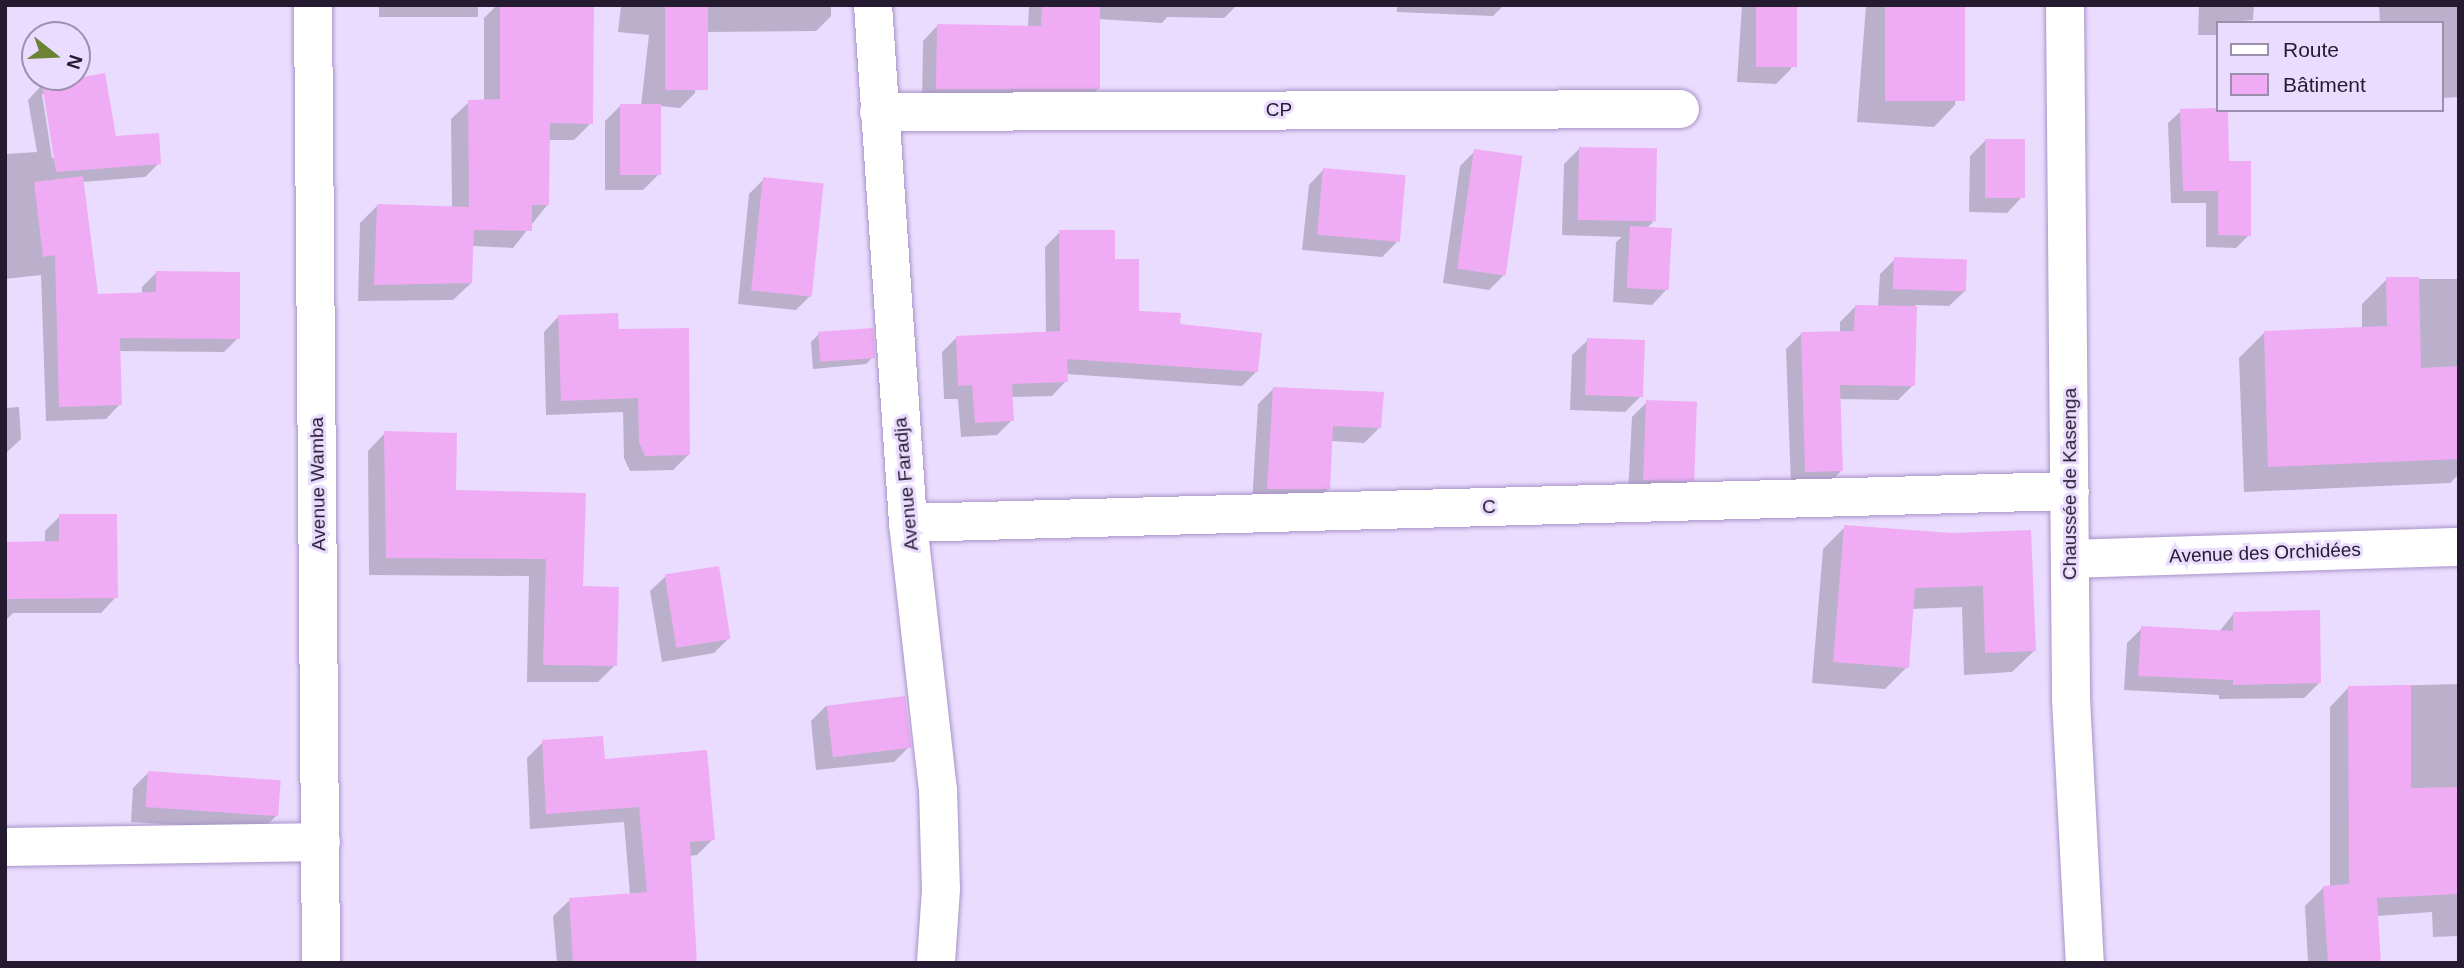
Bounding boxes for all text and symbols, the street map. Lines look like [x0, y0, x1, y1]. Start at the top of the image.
north arrow [21, 21, 91, 91]
legend [2216, 21, 2443, 112]
text: Route [2283, 38, 2339, 61]
text: N [62, 52, 87, 72]
text: Bâtiment [2283, 73, 2366, 96]
street label: CP [1266, 99, 1292, 121]
street label: Chaussée de Kasenga [2059, 388, 2081, 580]
street label: Avenue Faradja [889, 416, 923, 552]
street label: Avenue Wamba [305, 417, 331, 551]
street label: C [1482, 495, 1496, 519]
street label: Avenue des Orchidées [2169, 538, 2361, 568]

